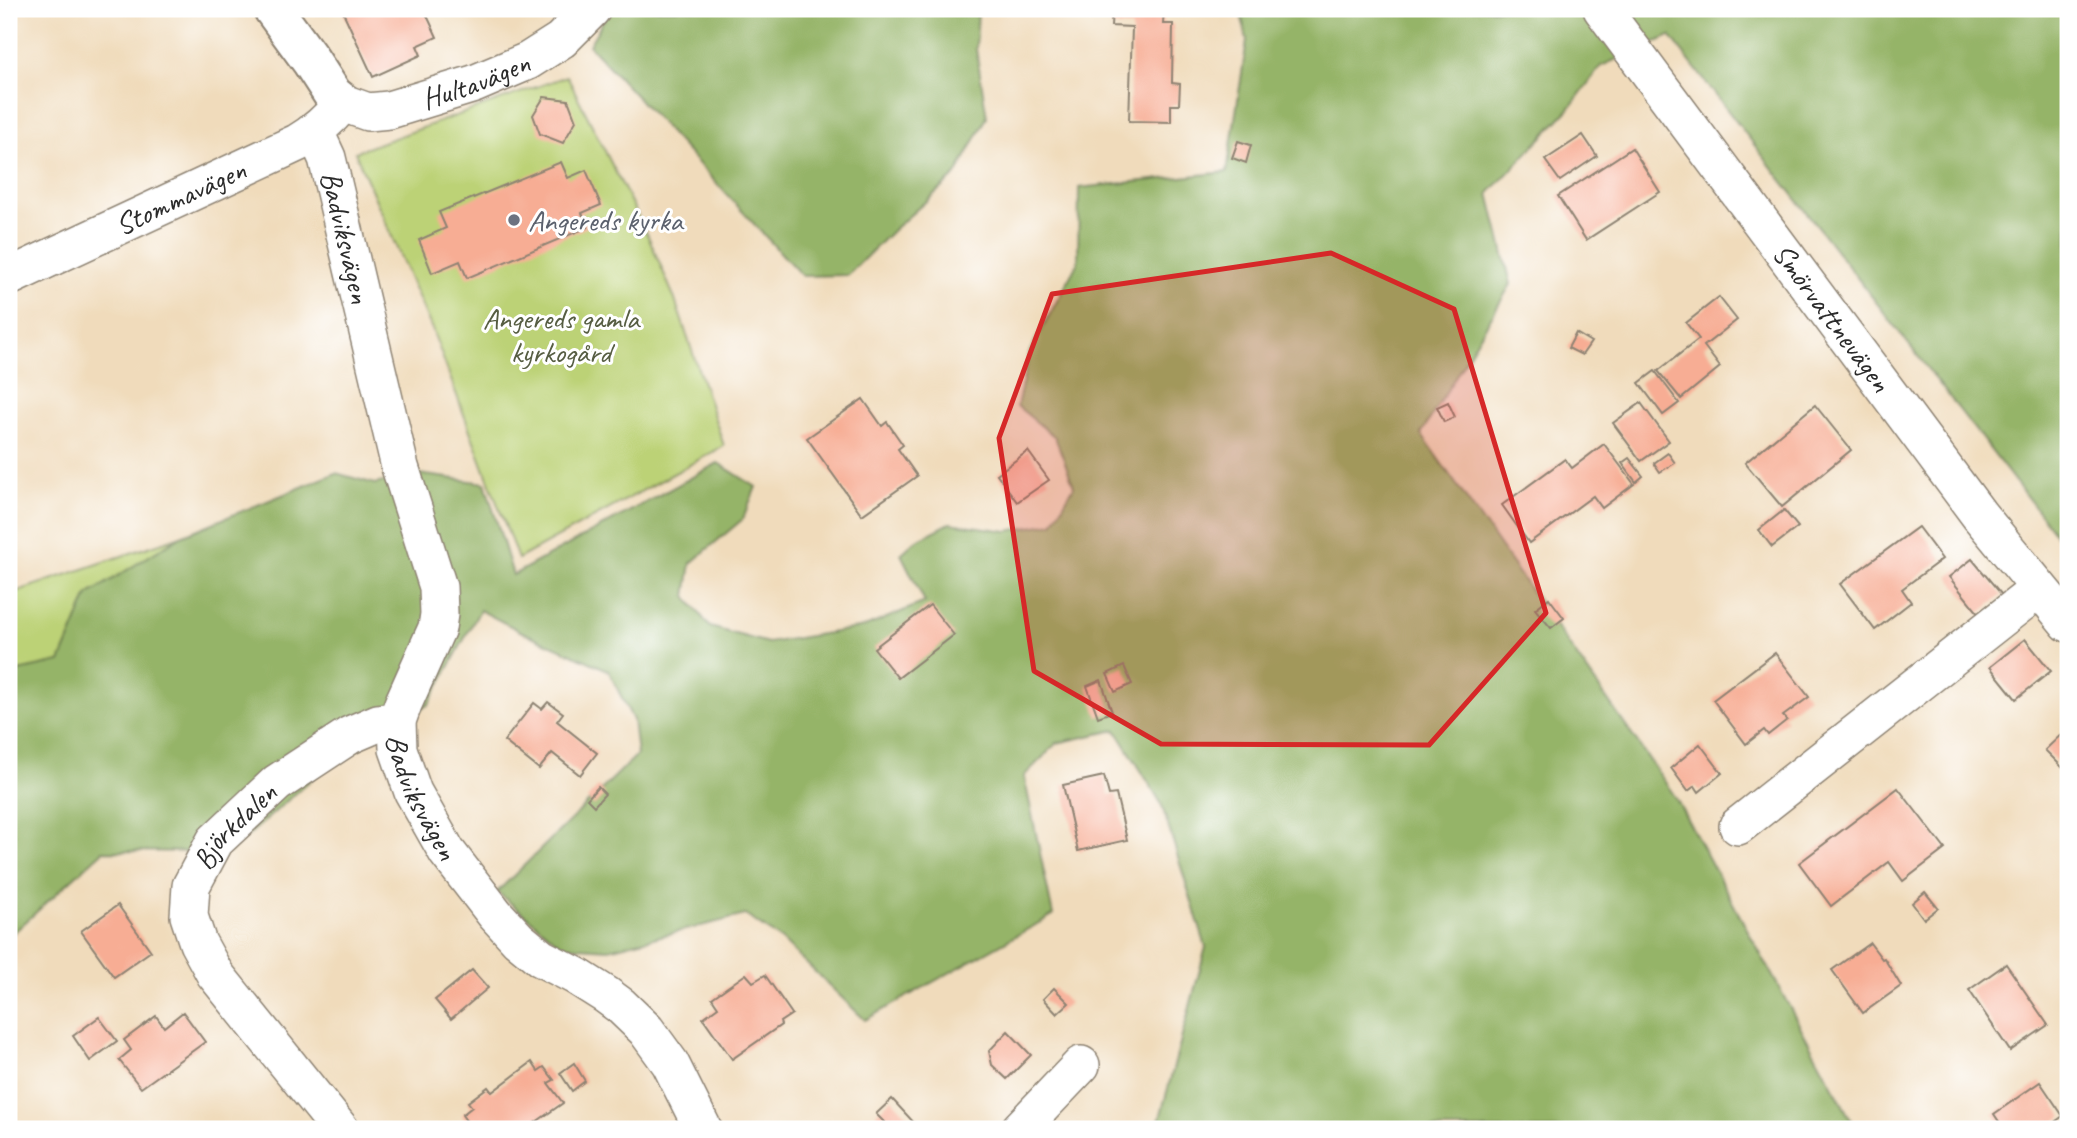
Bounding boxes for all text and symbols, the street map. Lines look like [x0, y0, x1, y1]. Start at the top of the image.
street label: Hultavägen [417, 43, 536, 118]
street label: Stommavägen [109, 150, 252, 244]
street label: Badviksvägen [312, 167, 380, 307]
place label: Angereds kyrka [528, 201, 684, 239]
marker: Angereds kyrka [506, 212, 522, 228]
street label: Smörvattnevägen [1764, 236, 1900, 400]
park label: Angereds gamla kyrkogård [483, 299, 641, 371]
street label: Badviksvägen [379, 735, 467, 867]
street label: Björkdalen [184, 774, 285, 876]

